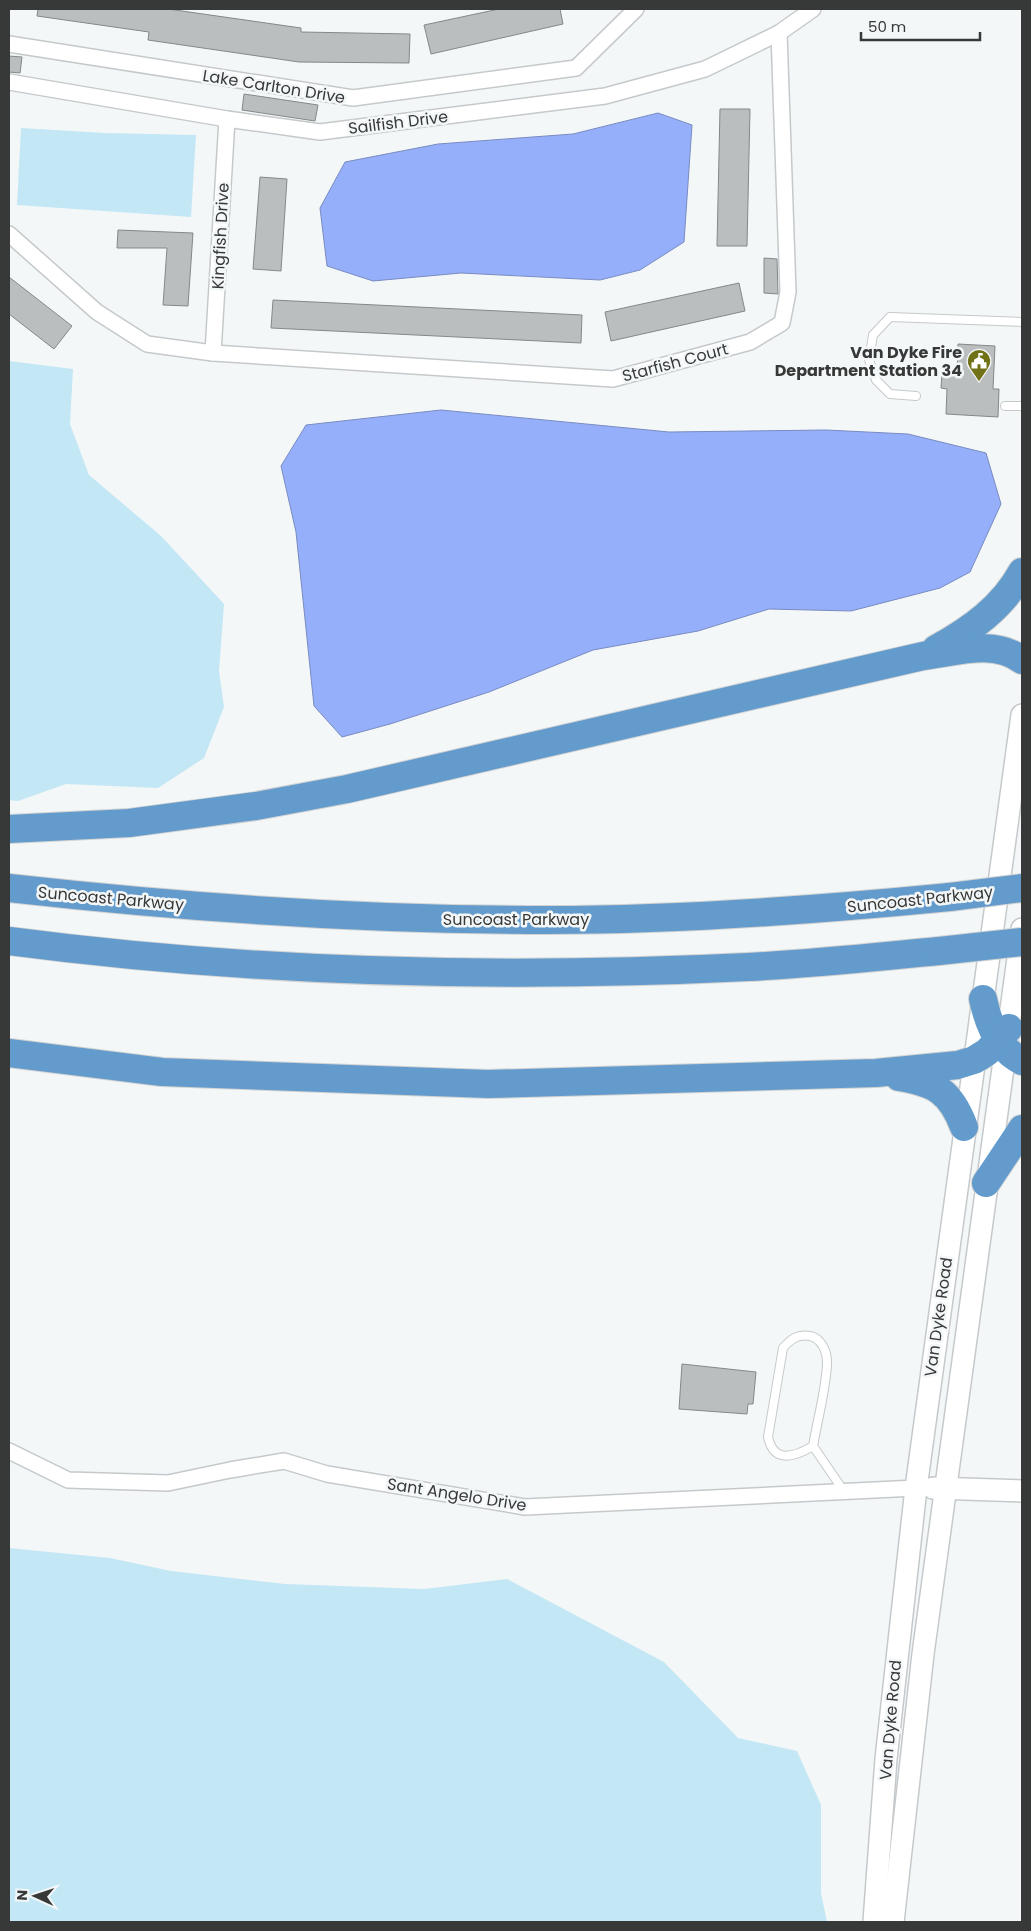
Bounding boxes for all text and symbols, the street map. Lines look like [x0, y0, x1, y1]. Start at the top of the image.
scale bar [861, 10, 980, 42]
text: 50 m [868, 16, 906, 37]
street label: Lake Carlton Drive [201, 64, 347, 109]
street label: Sailfish Drive [347, 105, 449, 140]
street label: Kingfish Drive [206, 182, 235, 290]
street label: Starfish Court [620, 337, 731, 388]
place label: Van Dyke Fire Department Station 34 [775, 341, 962, 382]
public building icon: Van Dyke Fire Department Station 34 [966, 348, 992, 382]
street label: Suncoast Parkway [846, 880, 994, 919]
street label: Suncoast Parkway [37, 881, 185, 916]
street label: Suncoast Parkway [443, 908, 589, 931]
street label: Van Dyke Road [919, 1256, 958, 1378]
street label: Sant Angelo Drive [386, 1472, 528, 1517]
street label: Van Dyke Road [874, 1659, 907, 1781]
north arrow [10, 1871, 60, 1921]
text: N [12, 1890, 32, 1901]

